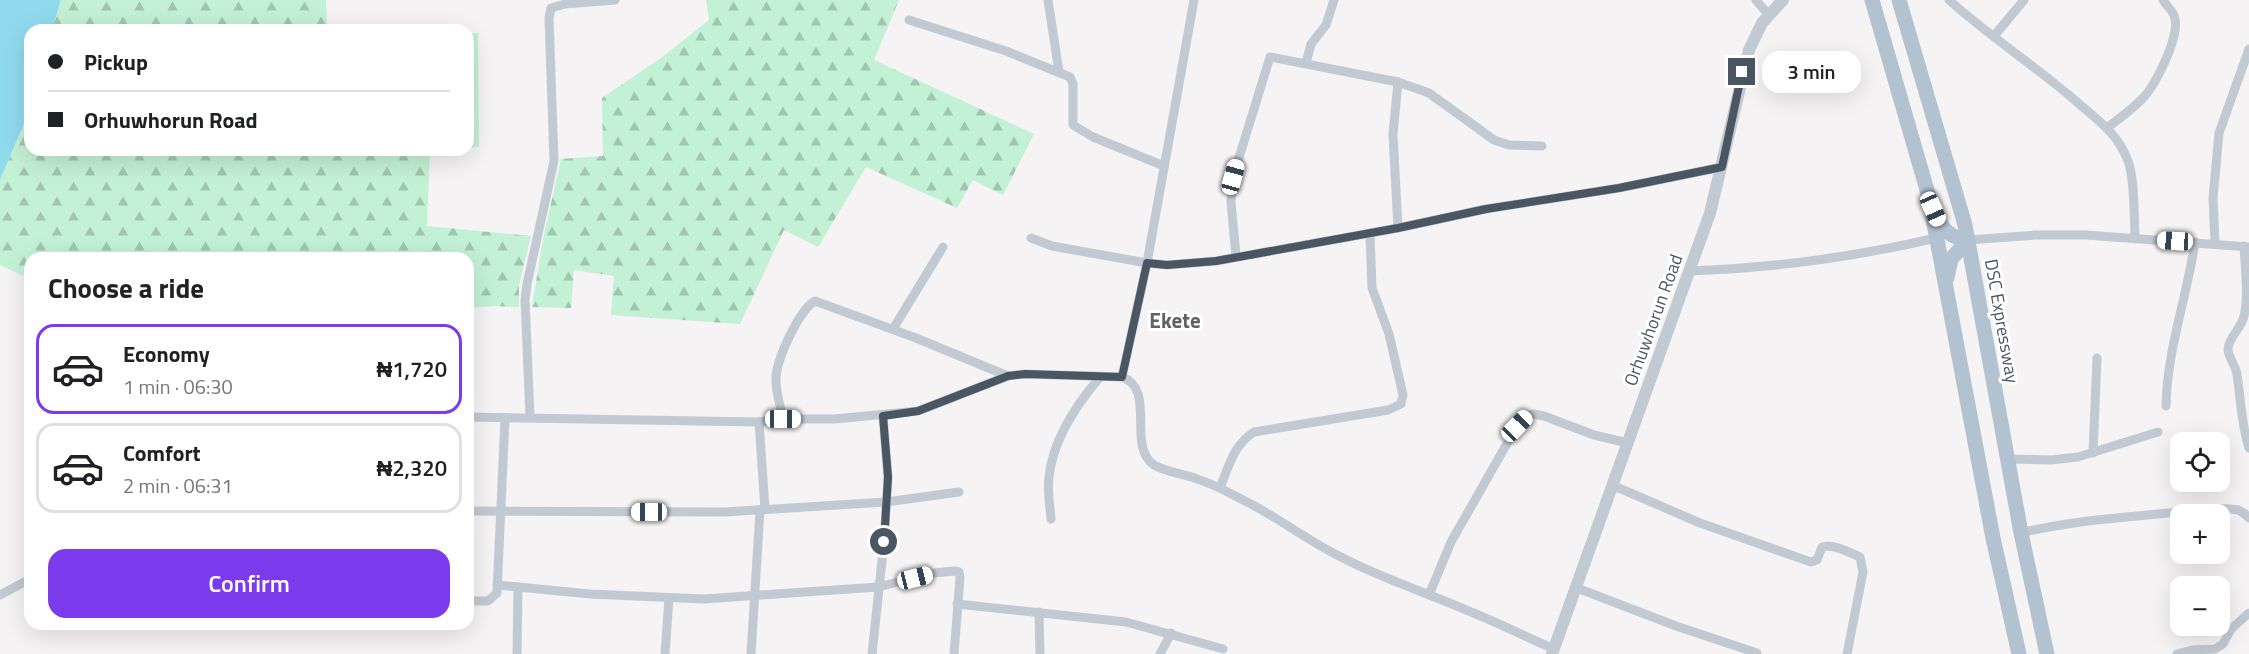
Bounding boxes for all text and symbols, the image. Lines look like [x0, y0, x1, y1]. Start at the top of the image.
text: Pickup [84, 45, 148, 79]
callout: 3 min [1763, 51, 1862, 93]
text: 3 min [1787, 56, 1836, 87]
route end [1728, 58, 1755, 85]
text: Orhuwhorun Road [84, 103, 258, 137]
car [1220, 157, 1246, 197]
car [1917, 189, 1949, 229]
car [2157, 231, 2193, 251]
street label: Orhuwhorun Road [1617, 250, 1689, 390]
street label: DSC Expressway [1978, 257, 2026, 386]
text: Choose a ride [48, 267, 204, 308]
district label: Ekete [1149, 304, 1201, 336]
text: Economy [123, 337, 210, 371]
icon: car [51, 342, 105, 396]
text: ₦1,720 [376, 352, 447, 386]
text: 1 min · 06:30 [123, 371, 233, 402]
car [1498, 407, 1536, 445]
car [765, 410, 801, 428]
map controls [2170, 432, 2230, 636]
button: locate [2170, 432, 2230, 492]
text: Comfort [123, 436, 201, 470]
icon: car [51, 441, 105, 495]
text: ₦2,320 [376, 451, 447, 485]
text: 2 min · 06:31 [123, 470, 233, 501]
car [631, 503, 667, 521]
button: + [2170, 504, 2230, 564]
route start [870, 528, 897, 555]
button: Confirm [48, 549, 450, 618]
car [895, 565, 935, 591]
button: − [2170, 576, 2230, 636]

